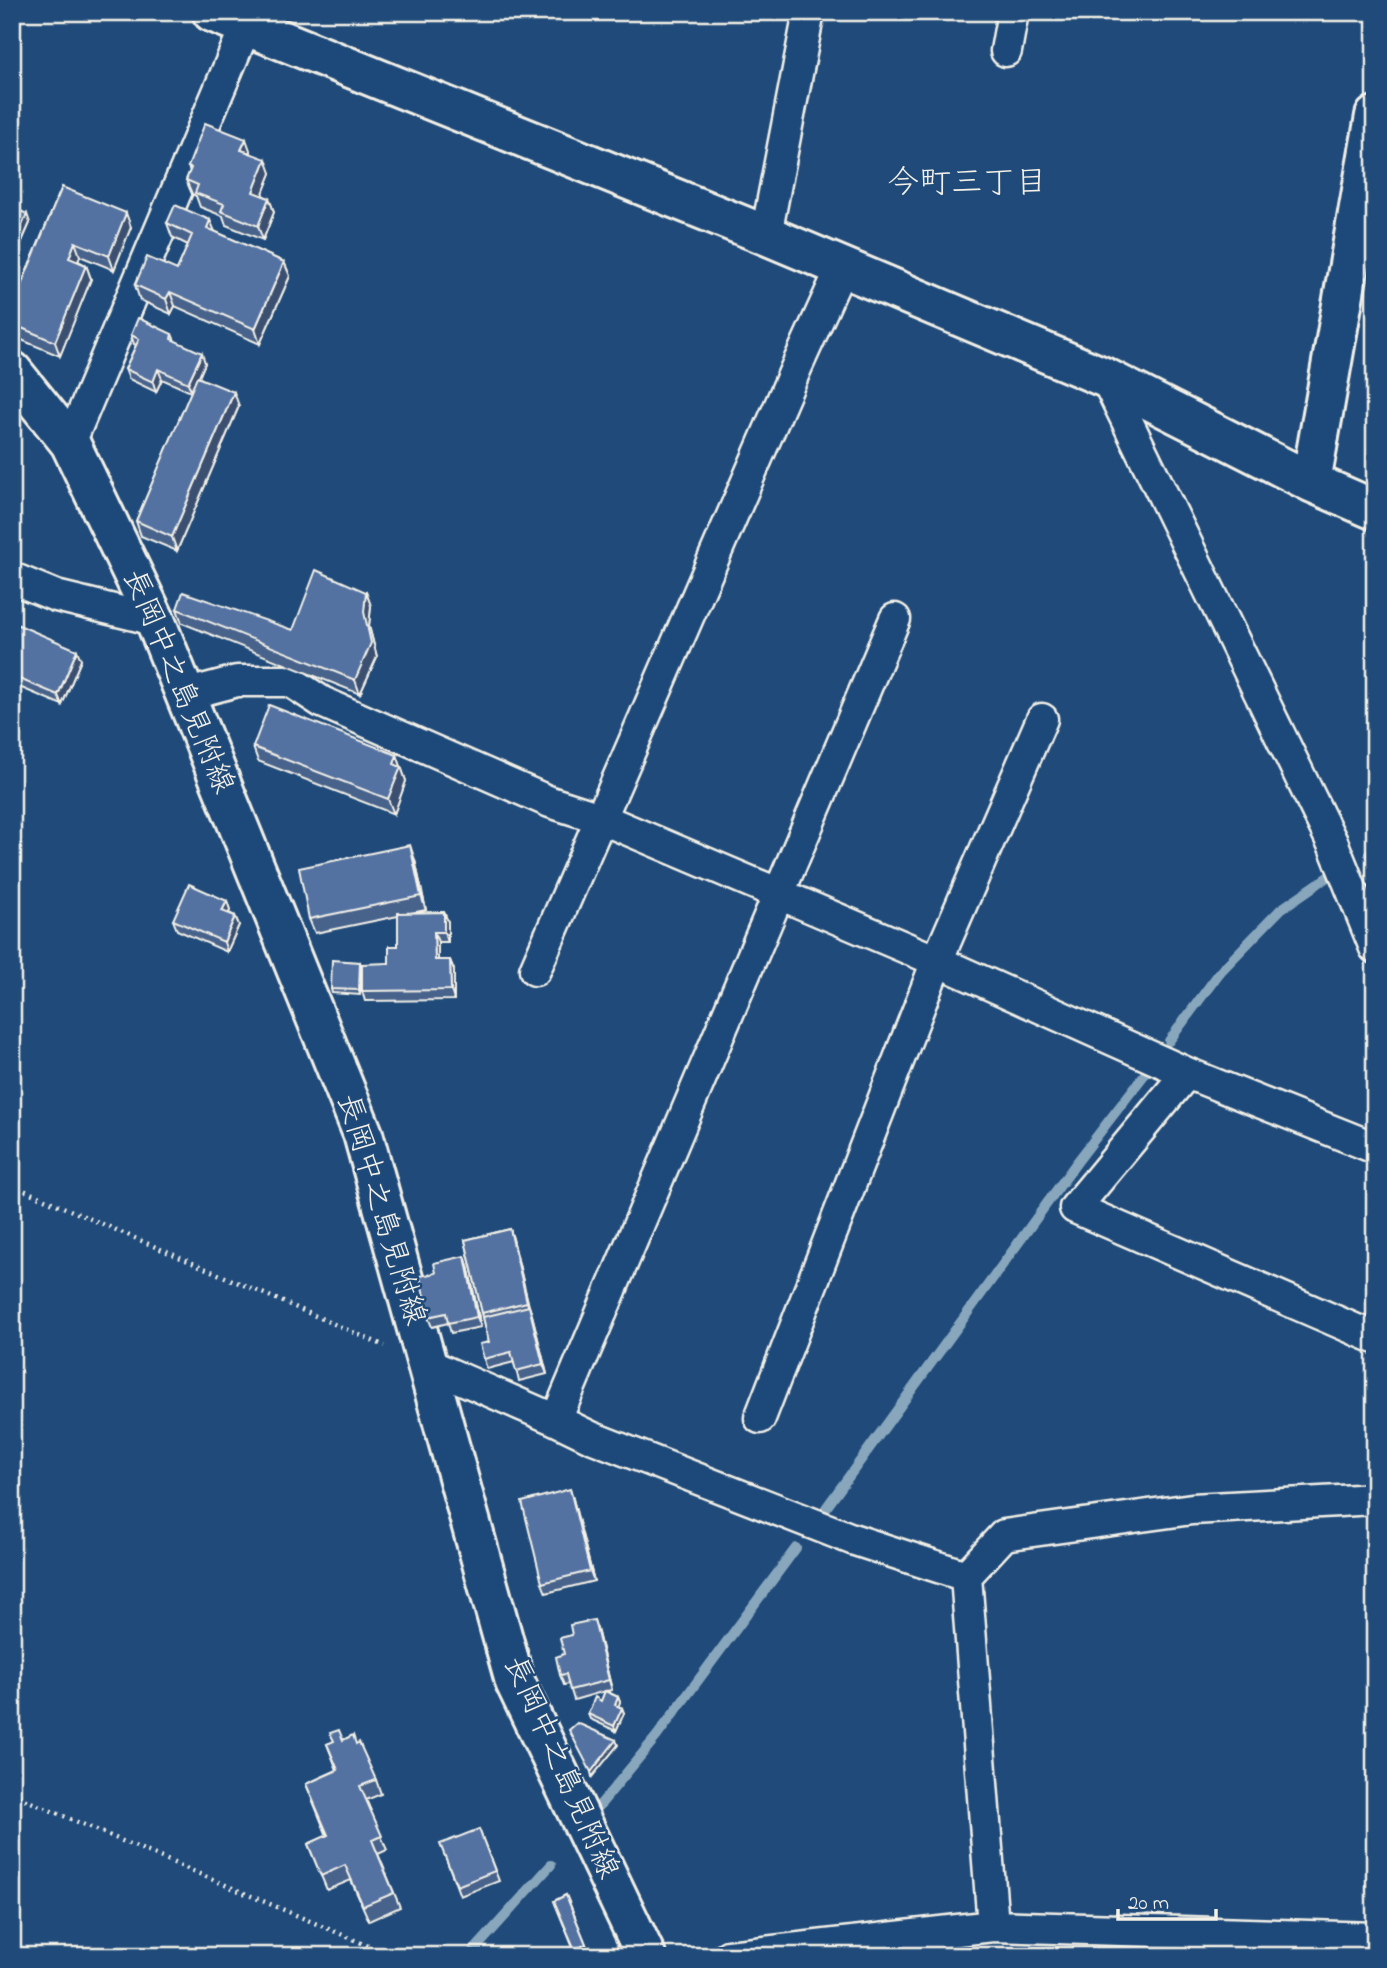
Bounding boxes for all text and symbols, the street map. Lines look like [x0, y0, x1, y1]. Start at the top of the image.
district label: 今町三丁目 [887, 161, 1047, 208]
street label: 長岡中之島見附線 [110, 563, 244, 801]
street label: 長岡中之島見附線 [324, 1089, 436, 1331]
street label: 長岡中之島見附線 [491, 1649, 629, 1887]
scale bar [1118, 1877, 1216, 1921]
text: 20 m [1128, 1889, 1169, 1919]

